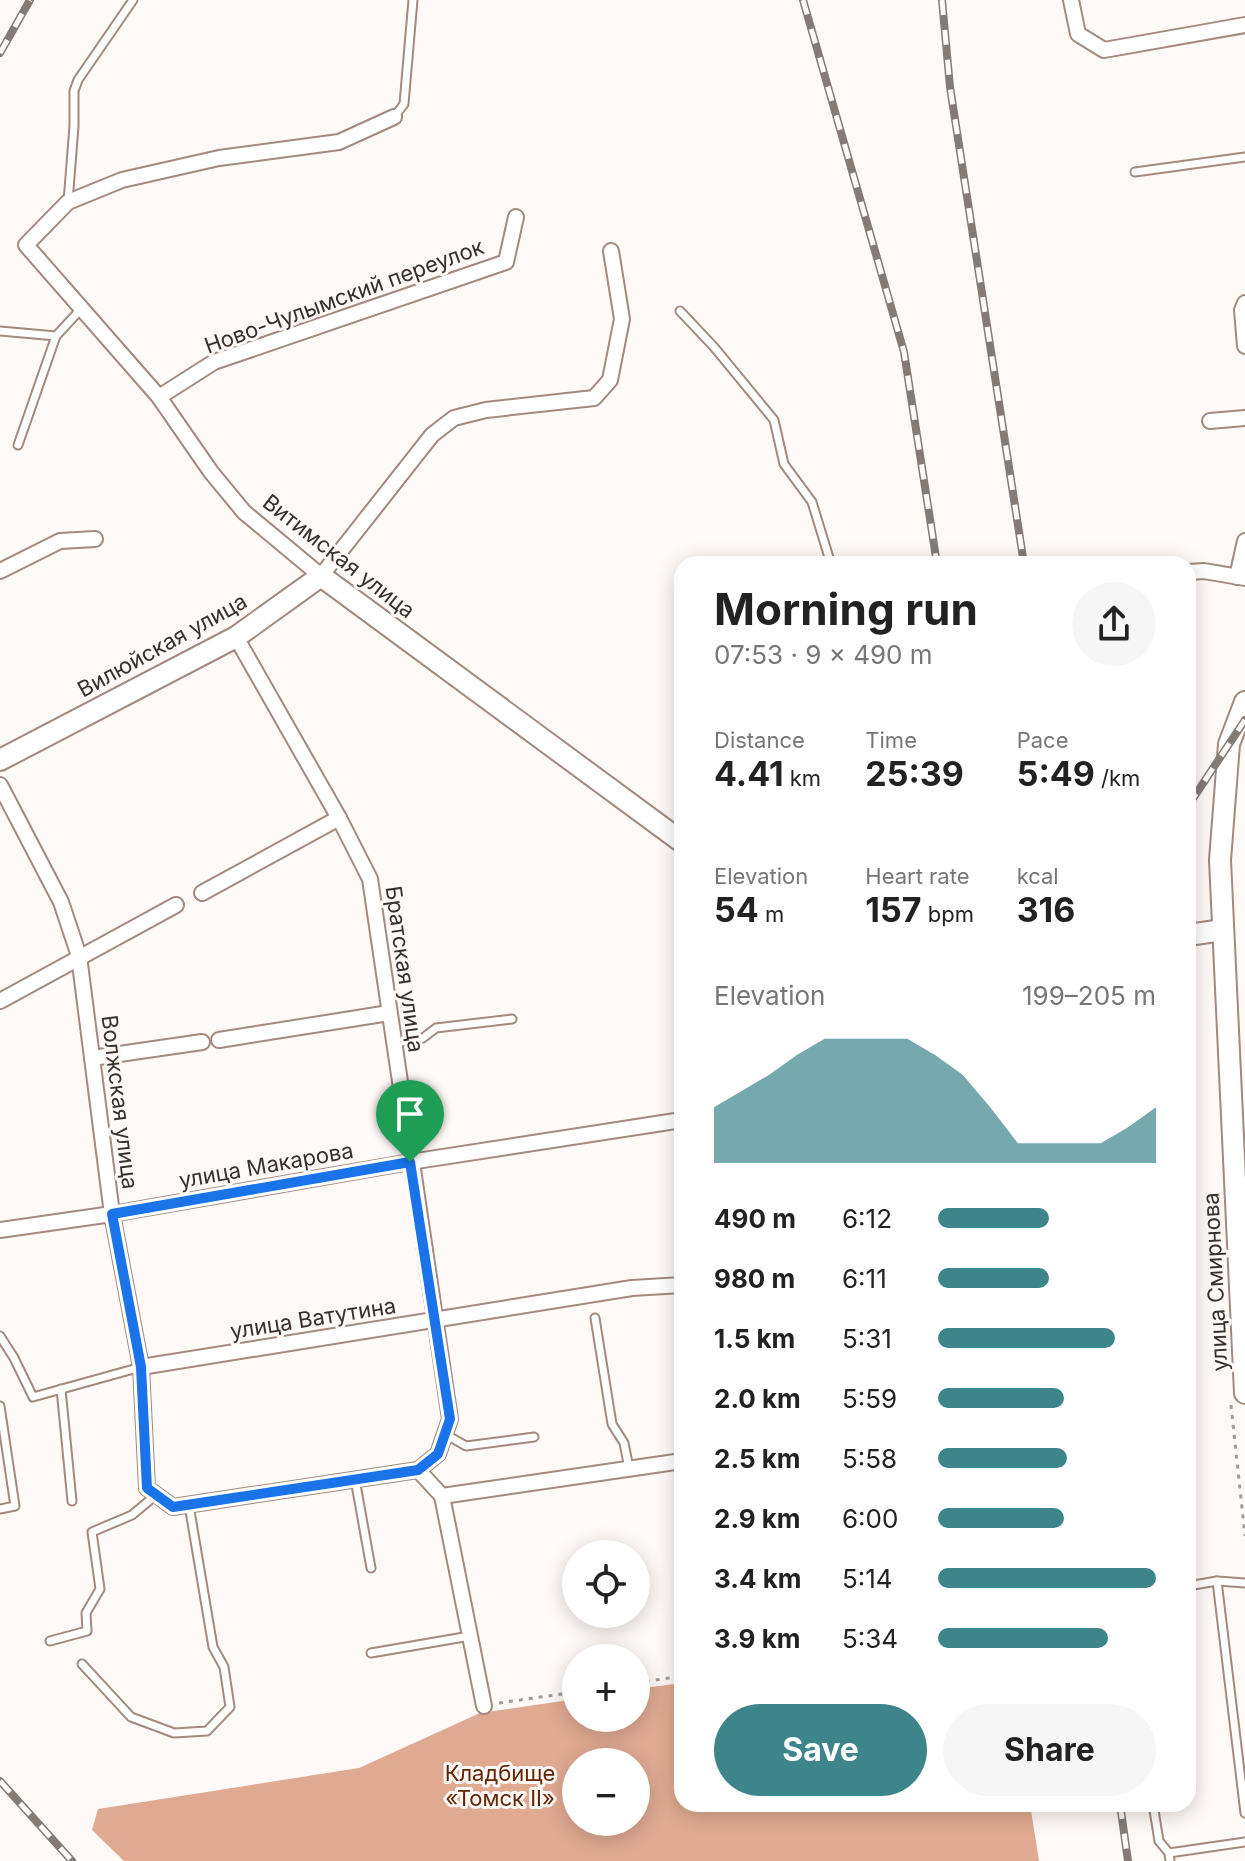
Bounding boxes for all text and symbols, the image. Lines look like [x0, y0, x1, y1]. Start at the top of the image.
street label: Ново-Чулымский переулок [201, 233, 487, 359]
street label: Витимская улица [258, 489, 420, 623]
text: Morning run [714, 582, 978, 636]
button: share [1072, 582, 1156, 666]
street label: Вилюйская улица [73, 588, 251, 702]
text: 07:53 · 9 × 490 m [714, 639, 933, 670]
text: Distance [714, 727, 805, 753]
text: Time [865, 727, 917, 753]
text: Pace [1017, 727, 1068, 753]
text: 4.41 [714, 753, 784, 794]
text: 25:39 [865, 753, 964, 794]
text: 5:49 [1017, 753, 1095, 794]
text: km [784, 765, 821, 791]
text: /km [1095, 765, 1140, 791]
text: Elevation [714, 863, 808, 889]
text: Heart rate [865, 863, 970, 889]
text: kcal [1017, 863, 1059, 889]
street label: Братская улица [380, 884, 430, 1054]
text: 54 [714, 889, 759, 930]
text: 157 [865, 889, 922, 930]
text: 316 [1017, 889, 1075, 930]
text: m [759, 901, 784, 927]
text: bpm [922, 901, 974, 927]
text: Elevation [714, 980, 825, 1011]
text: 199–205 m [1022, 980, 1156, 1011]
street label: Волжская улица [96, 1013, 144, 1191]
pin [376, 1080, 444, 1162]
icon: arrive [388, 1092, 432, 1136]
street label: улица Макарова [177, 1137, 355, 1193]
street label: улица Смирнова [1197, 1192, 1233, 1372]
text: 490 m [714, 1203, 796, 1234]
text: 6:12 [842, 1203, 892, 1234]
text: 980 m [714, 1263, 795, 1294]
text: 6:11 [842, 1263, 887, 1294]
street label: улица Ватутина [228, 1292, 398, 1344]
text: 1.5 km [714, 1323, 795, 1354]
text: 5:31 [842, 1323, 892, 1354]
text: 2.0 km [714, 1383, 801, 1414]
text: 5:59 [842, 1383, 897, 1414]
text: 2.5 km [714, 1443, 800, 1474]
text: 5:58 [842, 1443, 897, 1474]
text: 2.9 km [714, 1503, 801, 1534]
text: 6:00 [842, 1503, 898, 1534]
map controls [562, 1540, 650, 1836]
button: locate [562, 1540, 650, 1628]
text: 3.4 km [714, 1563, 801, 1594]
text: 5:14 [842, 1563, 893, 1594]
text: 3.9 km [714, 1623, 800, 1654]
text: 5:34 [842, 1623, 898, 1654]
button: + [562, 1644, 650, 1732]
button: Save [714, 1704, 927, 1796]
button: Share [943, 1704, 1156, 1796]
button: − [562, 1748, 650, 1836]
park label: Кладбище «Томск II» [445, 1760, 555, 1811]

